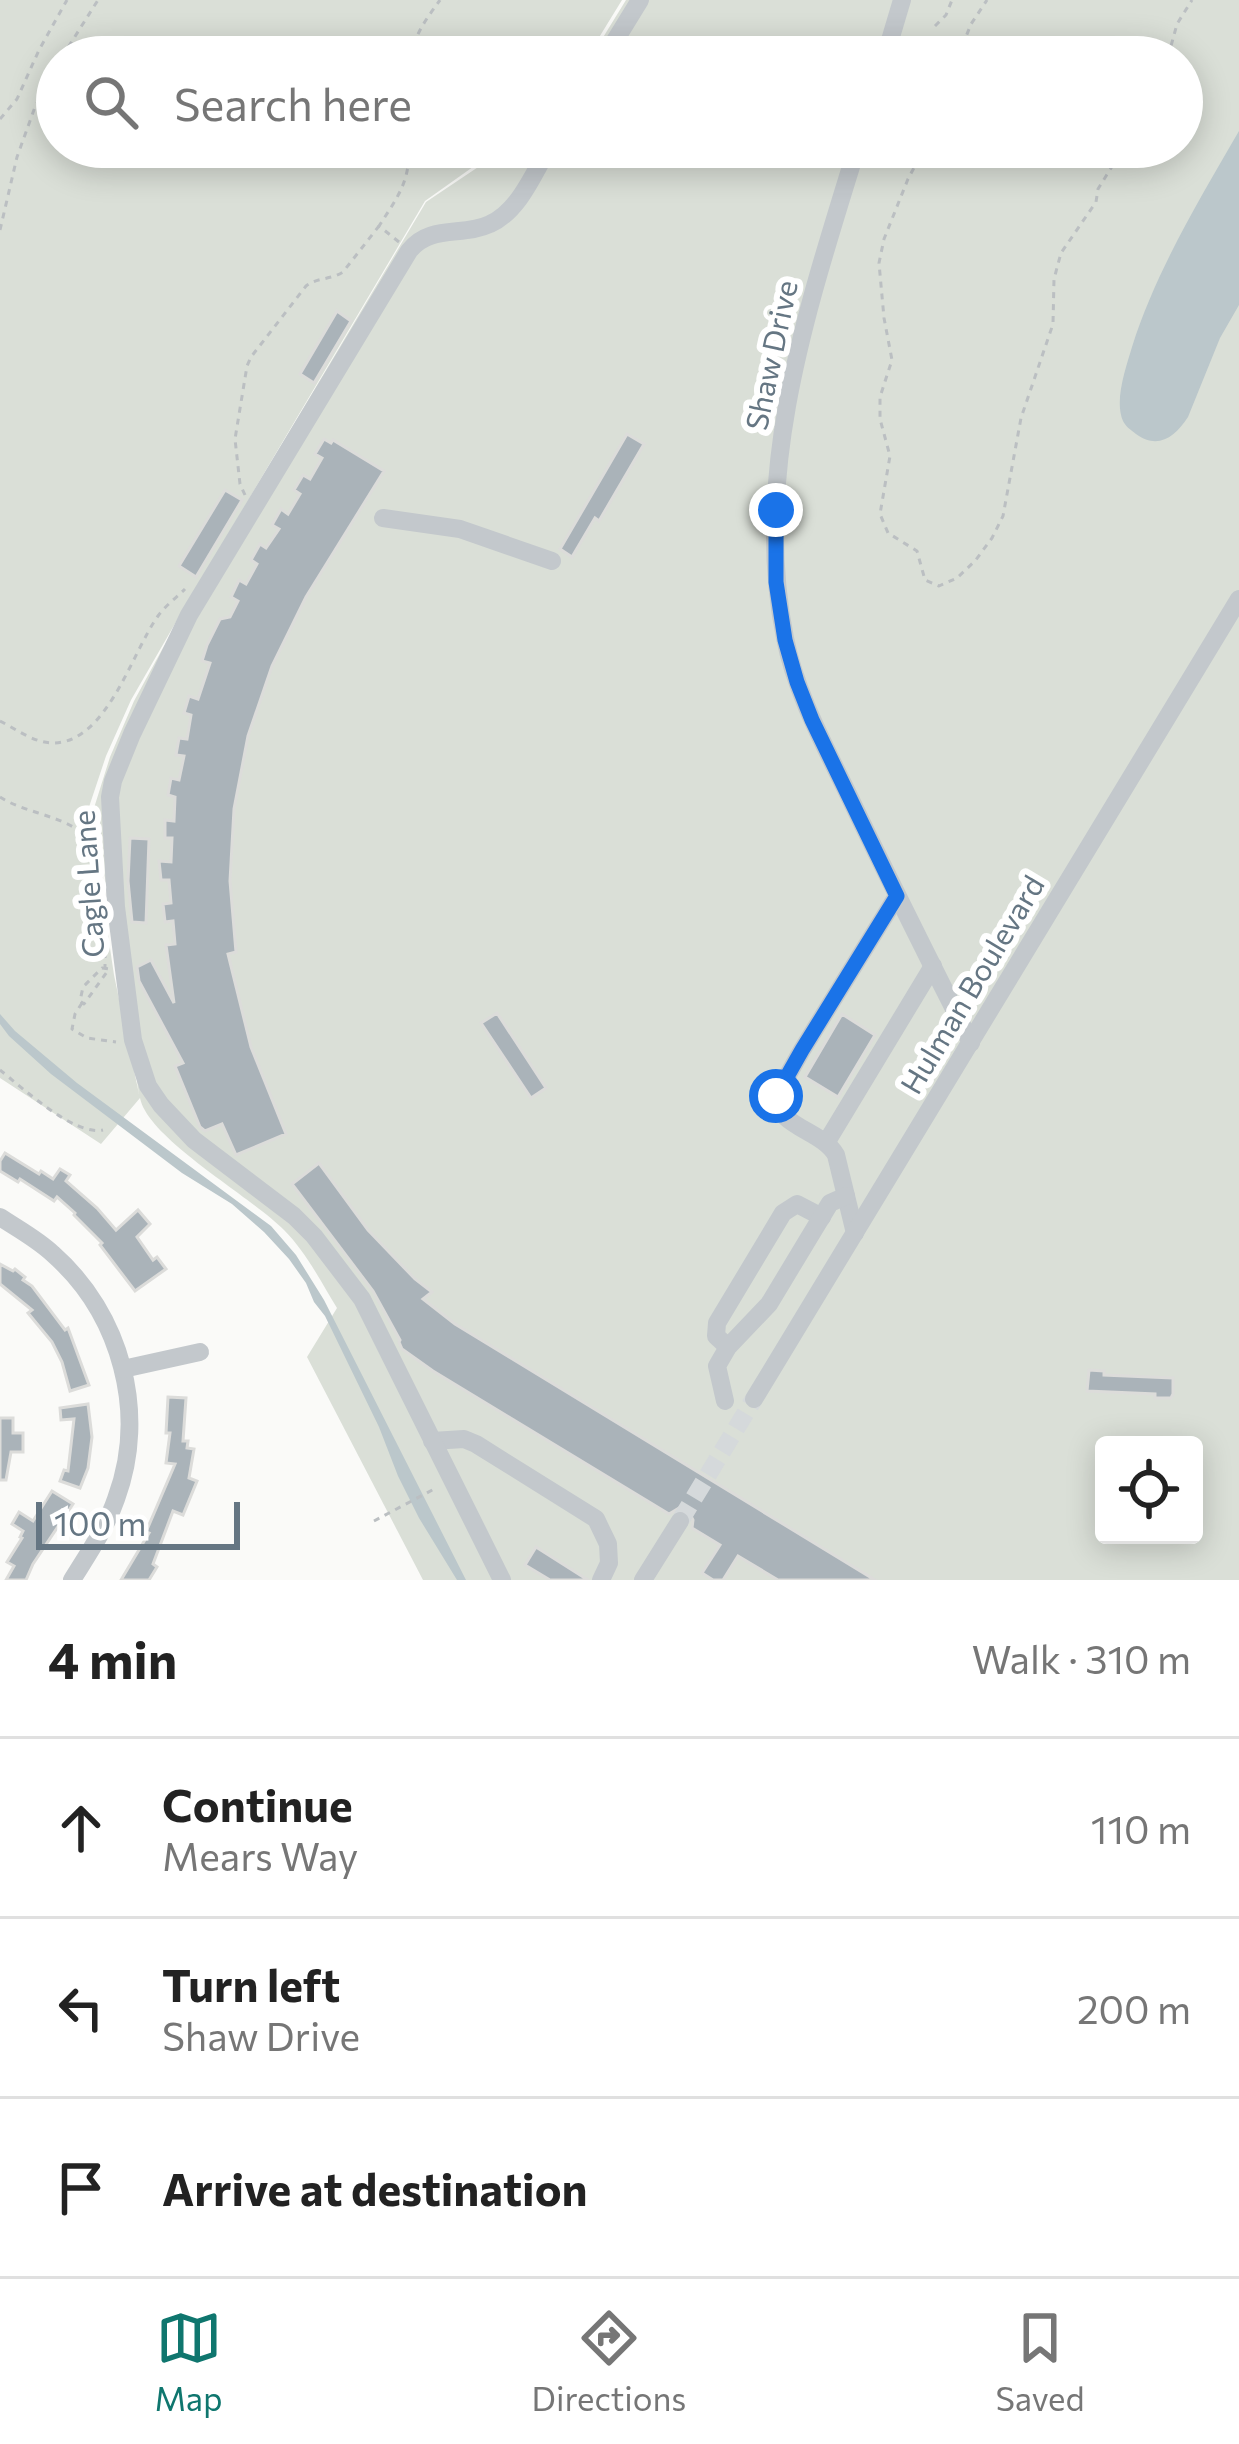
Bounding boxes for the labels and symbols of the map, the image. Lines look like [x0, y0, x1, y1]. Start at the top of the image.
street label: Shaw Drive [736, 277, 804, 433]
route end [749, 483, 803, 537]
street label: Cagle Lane [63, 809, 111, 959]
street label: Hulman Boulevard [891, 868, 1051, 1100]
route start [749, 1069, 803, 1123]
scale bar [36, 1496, 240, 1549]

